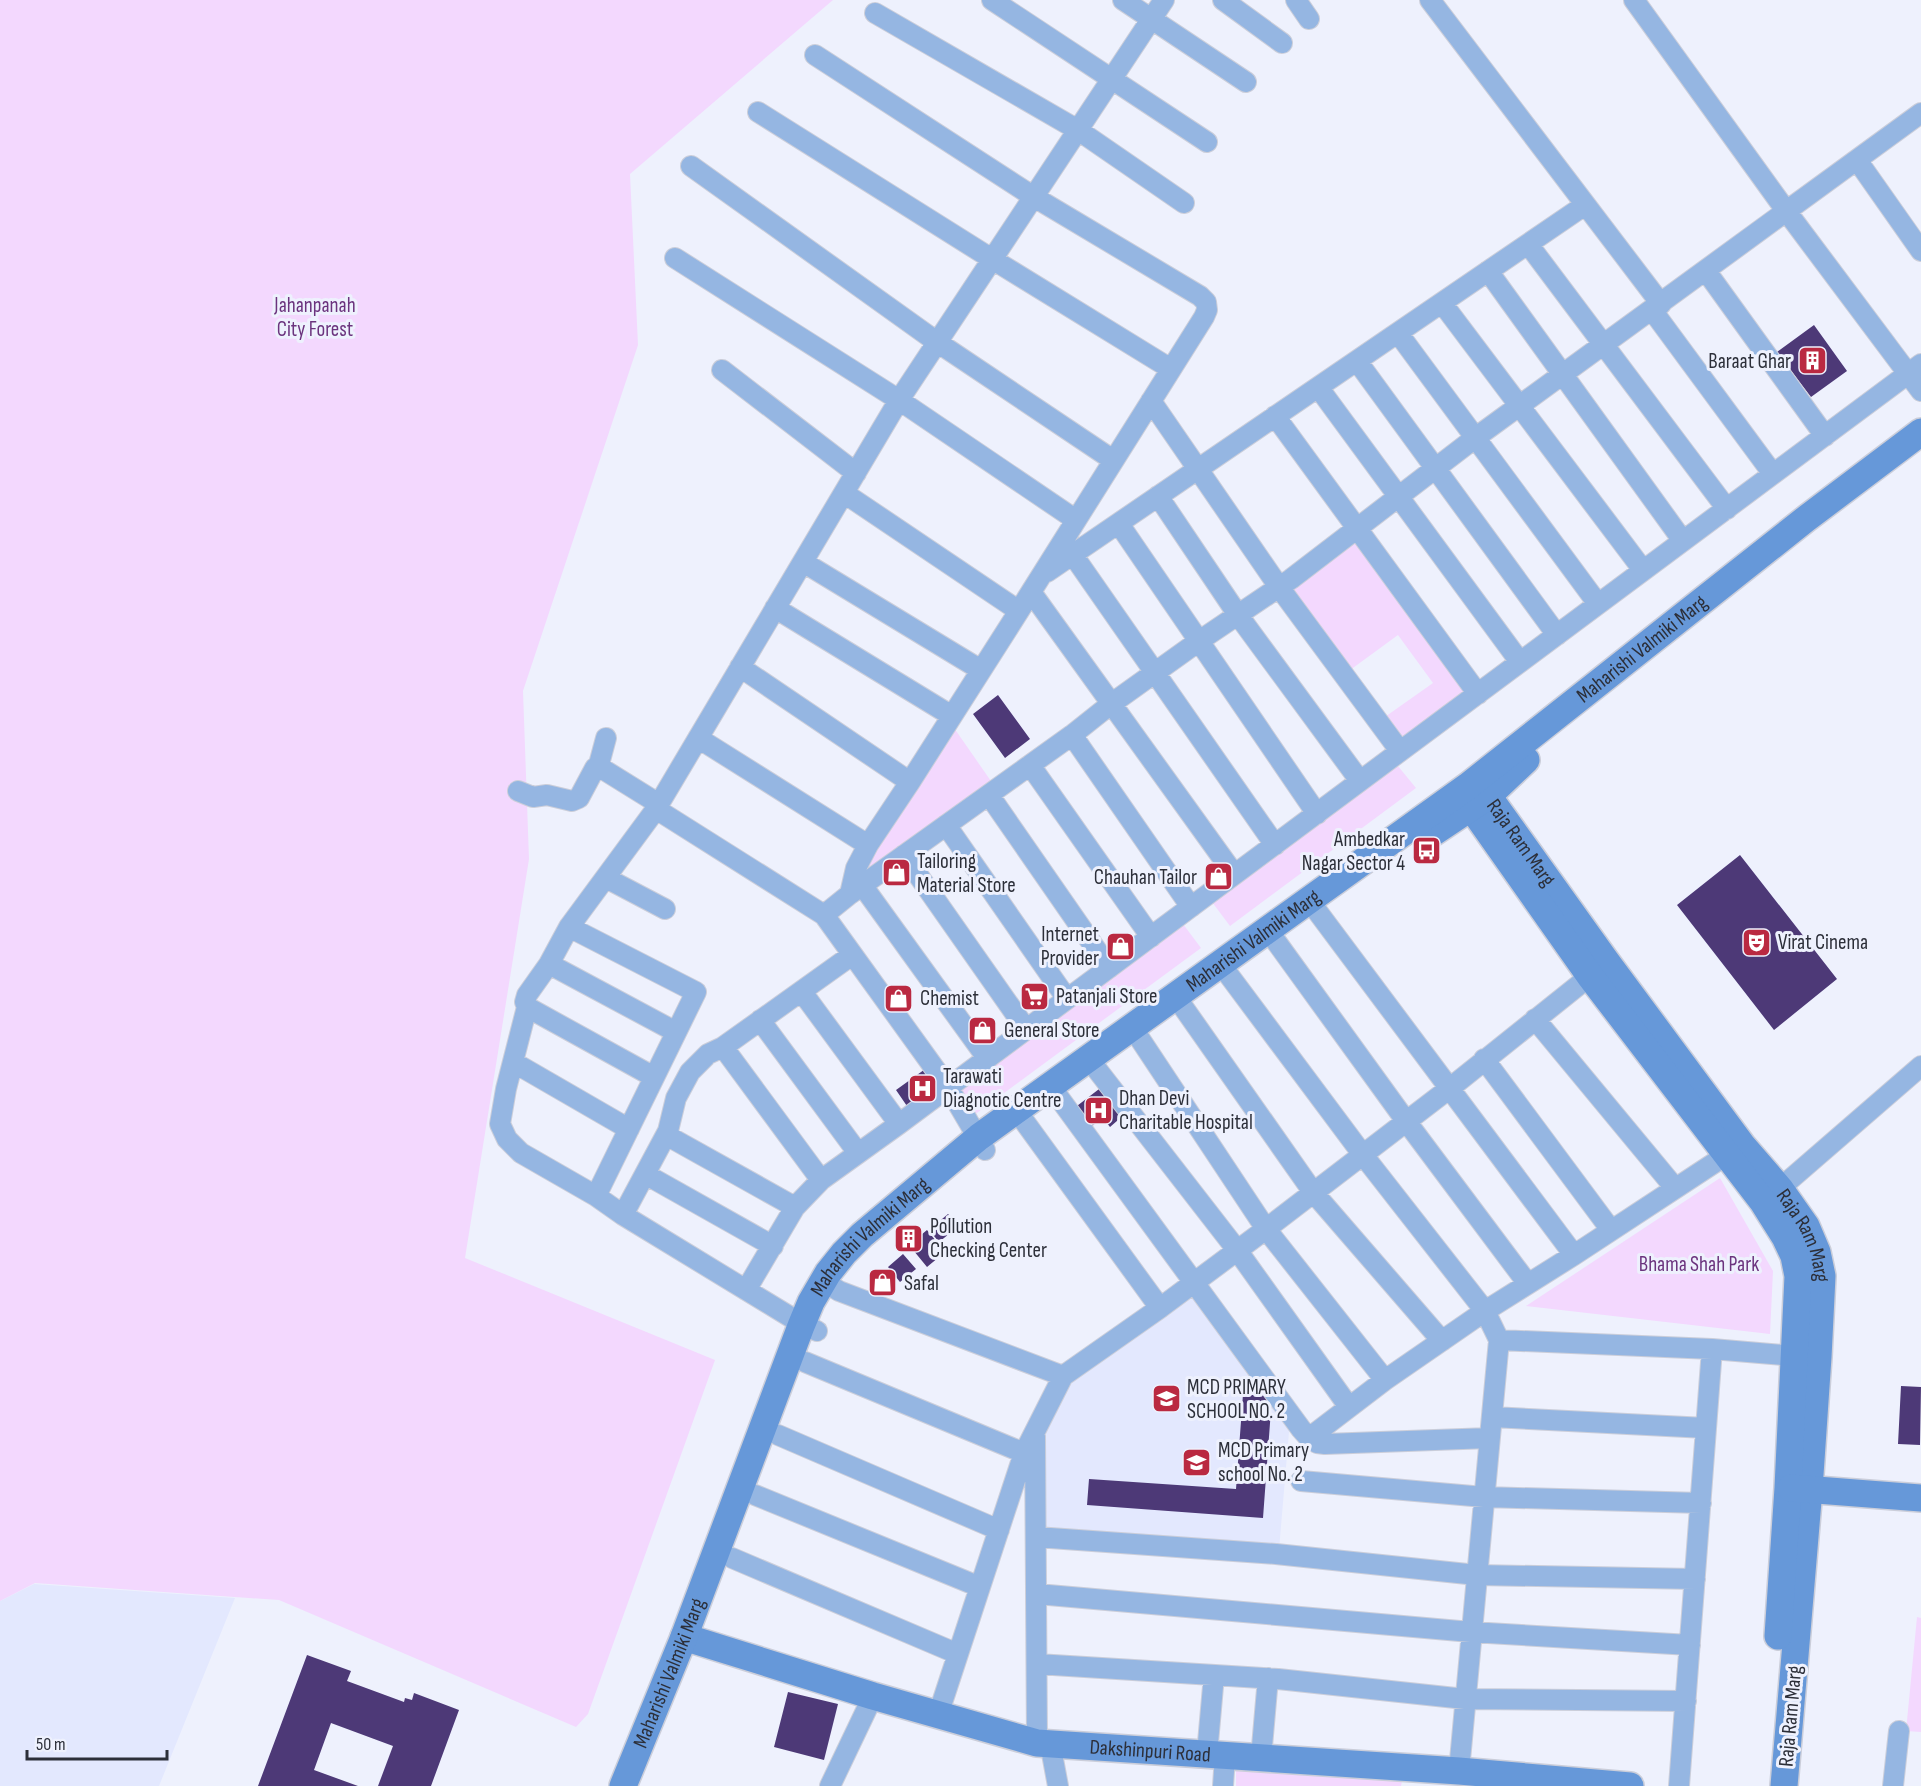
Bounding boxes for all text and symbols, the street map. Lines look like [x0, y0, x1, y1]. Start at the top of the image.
park label: Jahanpanah City Forest [273, 293, 356, 342]
building icon: Baraat Ghar [1796, 345, 1828, 377]
place label: Baraat Ghar [1708, 349, 1791, 374]
street label: Maharishi Valmiki Marg [1572, 590, 1712, 708]
street label: Raja Ram Marg [1481, 794, 1561, 891]
place label: Ambedkar Nagar Sector 4 [1302, 827, 1405, 876]
bus stop icon: Ambedkar Nagar Sector 4 [1410, 835, 1442, 867]
place label: Tailoring Material Store [917, 849, 1016, 898]
shop icon: Tailoring Material Store [880, 857, 912, 889]
shop icon: Chauhan Tailor [1202, 861, 1234, 893]
place label: Chauhan Tailor [1094, 865, 1197, 890]
street label: Maharishi Valmiki Marg [1181, 884, 1325, 997]
place label: Internet Provider [1041, 922, 1099, 971]
theatre icon: Virat Cinema [1741, 926, 1773, 958]
shop icon: Internet Provider [1104, 930, 1136, 962]
place label: Virat Cinema [1778, 930, 1868, 955]
supermarket icon: Patanjali Store [1019, 980, 1051, 1012]
shop icon: Chemist [883, 982, 915, 1014]
place label: Patanjali Store [1056, 984, 1158, 1009]
place label: Chemist [920, 986, 979, 1011]
shop icon: General Store [967, 1014, 999, 1046]
place label: General Store [1004, 1018, 1100, 1043]
place label: Tarawati Diagnotic Centre [943, 1064, 1062, 1113]
hospital icon: Tarawati Diagnotic Centre [906, 1072, 938, 1104]
place label: Dhan Devi Charitable Hospital [1119, 1086, 1253, 1135]
hospital icon: Dhan Devi Charitable Hospital [1082, 1094, 1114, 1126]
street label: Maharishi Valmiki Marg [805, 1172, 935, 1301]
street label: Raja Ram Marg [1771, 1184, 1834, 1283]
place label: Pollution Checking Center [930, 1214, 1047, 1263]
building icon: Pollution Checking Center [893, 1222, 925, 1254]
park label: Bhama Shah Park [1639, 1252, 1759, 1277]
shop icon: Safal [867, 1267, 899, 1299]
place label: Safal [904, 1271, 939, 1296]
place label: MCD PRIMARY SCHOOL NO. 2 [1187, 1375, 1286, 1424]
school or university icon: MCD PRIMARY SCHOOL NO. 2 [1150, 1383, 1182, 1415]
place label: MCD Primary school No. 2 [1218, 1438, 1309, 1487]
school or university icon: MCD Primary school No. 2 [1181, 1446, 1213, 1478]
street label: Maharishi Valmiki Marg [628, 1595, 710, 1752]
street label: Raja Ram Marg [1774, 1664, 1807, 1768]
scale bar [27, 1723, 166, 1761]
text: 50 m [36, 1734, 66, 1755]
street label: Dakshinpuri Road [1089, 1735, 1211, 1767]

